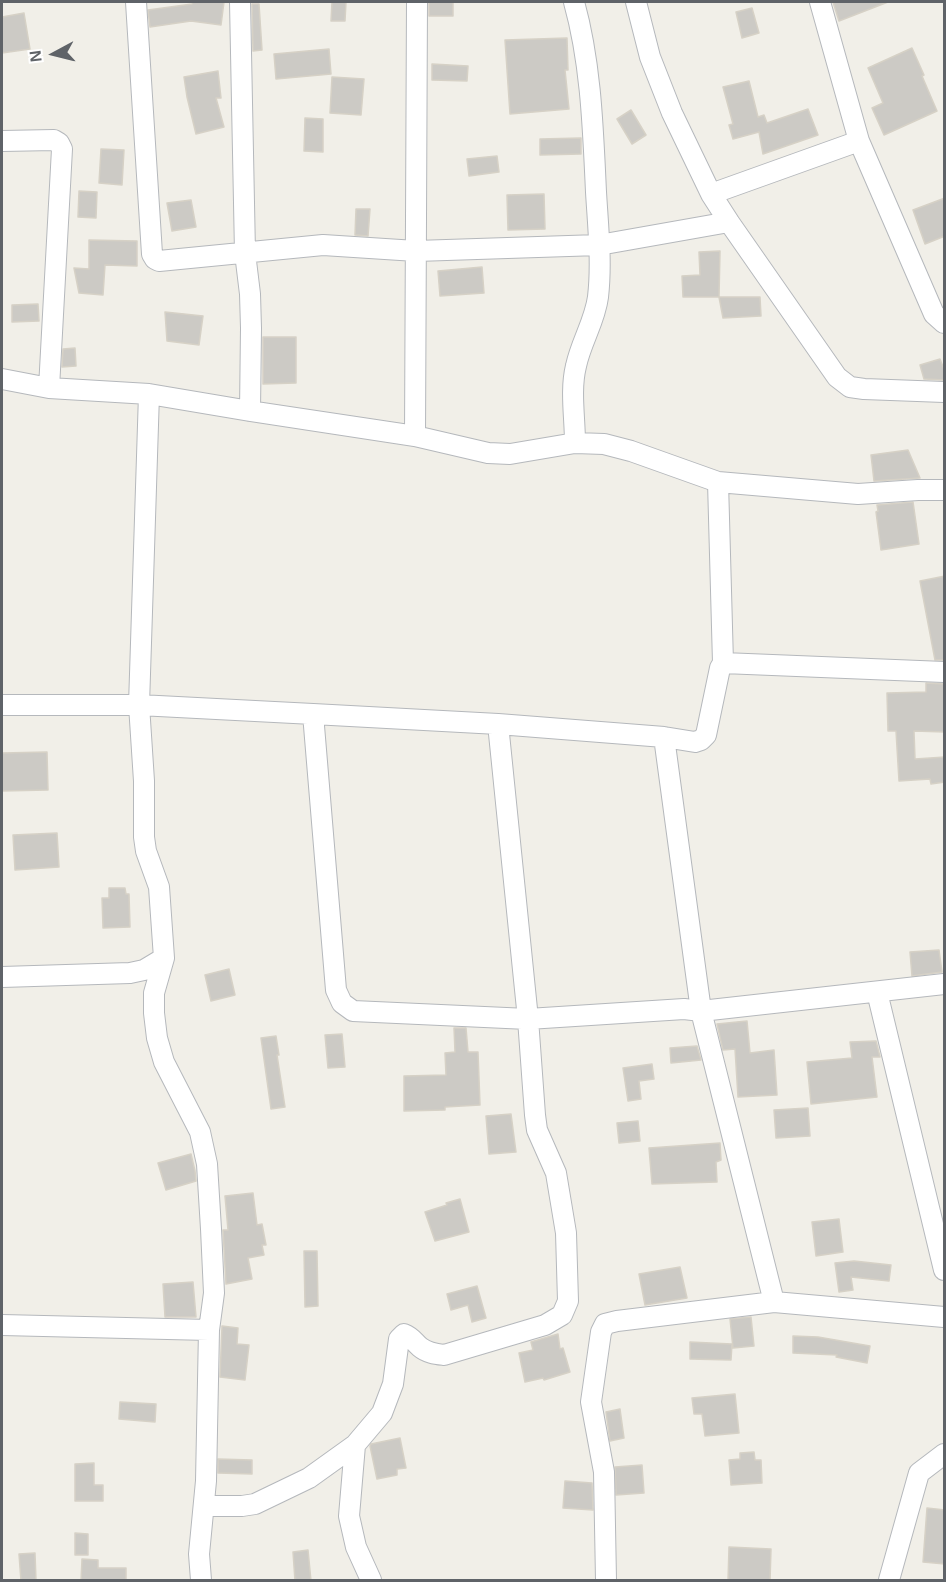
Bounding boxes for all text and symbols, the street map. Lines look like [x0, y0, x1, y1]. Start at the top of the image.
north arrow [24, 24, 84, 84]
text: N [26, 49, 45, 63]

